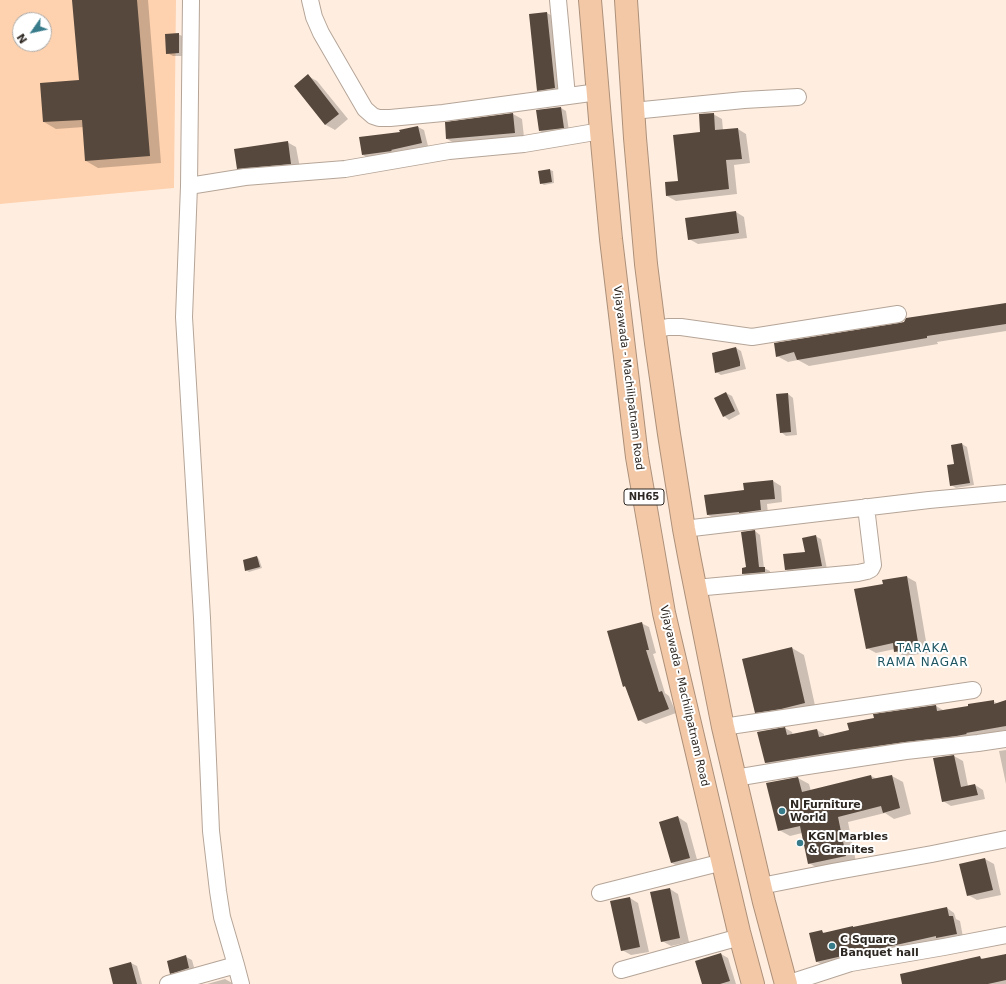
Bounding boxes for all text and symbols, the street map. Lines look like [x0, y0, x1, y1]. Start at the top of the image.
north arrow [12, 12, 52, 52]
text: N [14, 31, 30, 46]
street label: Vijayawada - Machilipatnam Road [610, 285, 646, 471]
road number: NH65 [624, 489, 664, 505]
street label: Vijayawada - Machilipatnam Road [657, 604, 711, 788]
district label: TARAKA RAMA NAGAR [877, 642, 969, 670]
place label: N Furniture World [790, 798, 861, 824]
marker: N Furniture World [777, 806, 787, 816]
place label: KGN Marbles & Granites [808, 830, 888, 856]
marker: KGN Marbles & Granites [795, 838, 805, 848]
place label: C Square Banquet hall [840, 933, 919, 959]
marker: C Square Banquet hall [827, 941, 837, 951]

